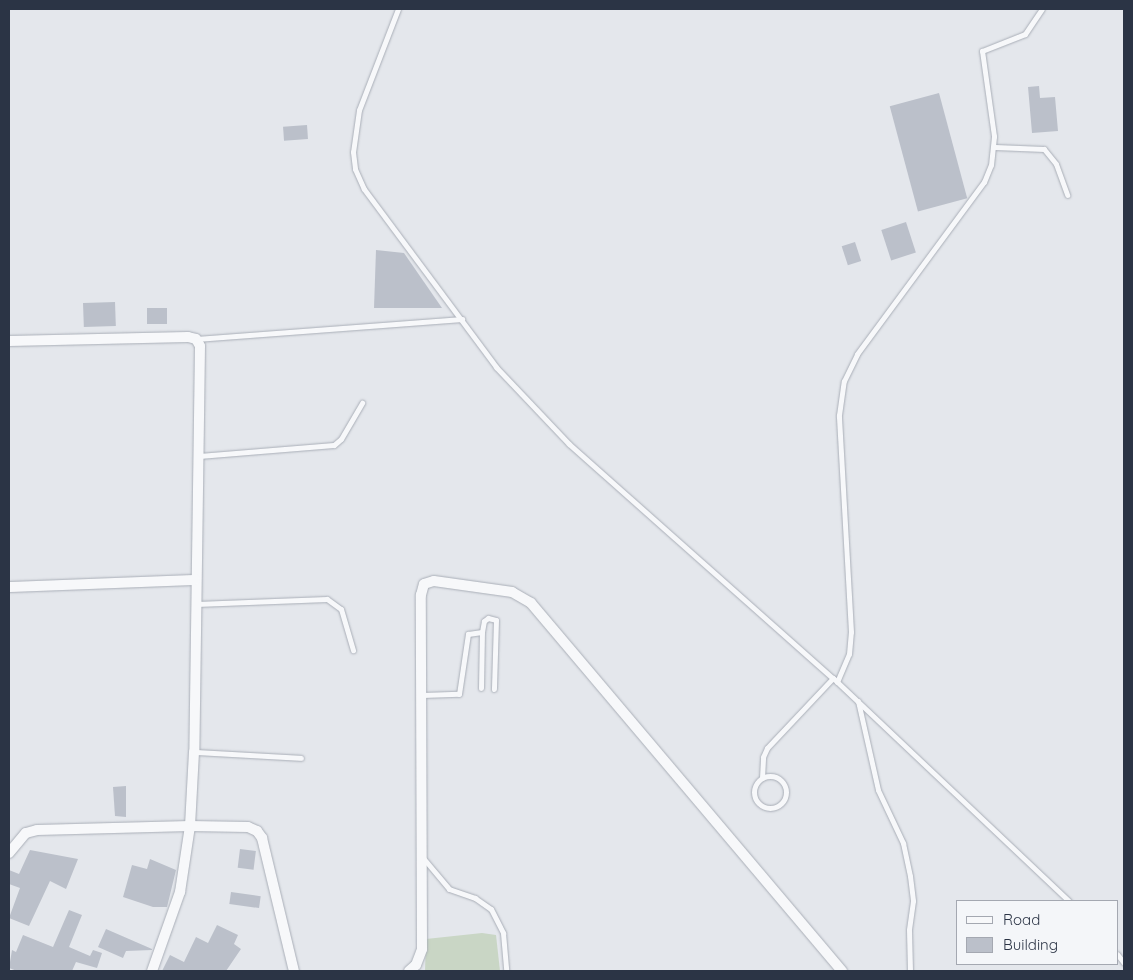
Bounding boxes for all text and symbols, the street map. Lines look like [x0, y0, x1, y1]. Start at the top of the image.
legend [956, 900, 1118, 965]
text: Road [1003, 910, 1040, 929]
text: Building [1003, 935, 1058, 954]

